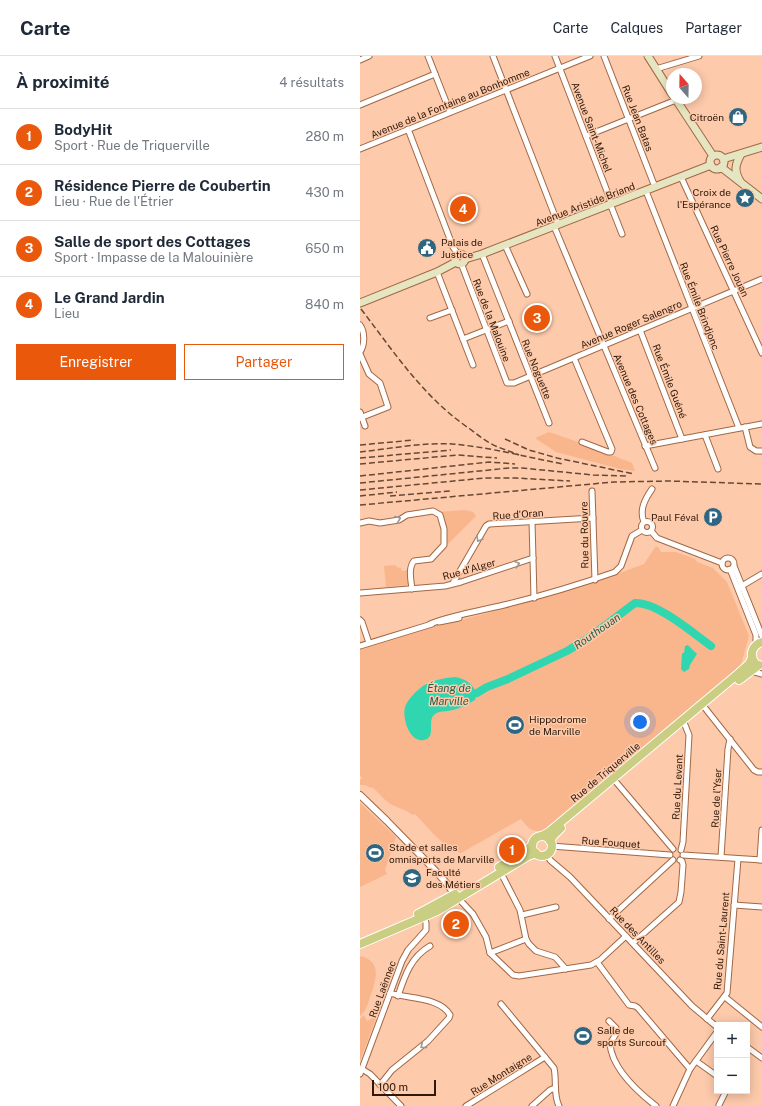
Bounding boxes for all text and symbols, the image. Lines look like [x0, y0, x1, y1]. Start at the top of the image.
text: Carte [20, 17, 70, 39]
text: Carte [553, 20, 589, 36]
text: Calques [611, 20, 663, 36]
text: Partager [685, 20, 742, 36]
street label: Avenue de la Fontaine au Bonhomme [369, 65, 532, 141]
north arrow [666, 68, 702, 104]
text: À proximité [16, 72, 110, 92]
text: 4 résultats [279, 75, 344, 90]
street label: Avenue Saint-Michel [569, 80, 615, 174]
street label: Rue Jean Batas [620, 83, 656, 153]
shop icon: Citroën [727, 106, 749, 128]
place label: Citroën [690, 111, 724, 123]
text: BodyHit [54, 121, 112, 138]
text: 1 [26, 129, 32, 144]
text: 280 m [306, 129, 344, 144]
text: Sport · Rue de Triquerville [54, 138, 210, 153]
text: Résidence Pierre de Coubertin [54, 177, 271, 194]
street label: Avenue Aristide Briand [533, 179, 637, 229]
text: 2 [25, 185, 33, 200]
text: 430 m [305, 185, 344, 200]
place label: Croix de l'Espérance [677, 186, 731, 210]
place icon: Croix de l'Espérance [734, 187, 756, 209]
text: Lieu · Rue de l'Étrier [54, 194, 174, 209]
pin: 4 [450, 194, 476, 224]
street label: Rue Pierre Jouan [708, 223, 752, 299]
text: Salle de sport des Cottages [54, 233, 251, 250]
place label: Palais de Justice [441, 236, 483, 260]
public building icon: Palais de Justice [416, 237, 438, 259]
text: 3 [25, 241, 33, 256]
text: 650 m [305, 241, 344, 256]
text: Sport · Impasse de la Malouinière [54, 250, 253, 265]
street label: Rue Émile Brindjonc [678, 260, 722, 352]
street label: Rue de la Malouine [471, 277, 513, 364]
text: Le Grand Jardin [54, 289, 165, 306]
text: 4 [25, 297, 33, 312]
text: 840 m [305, 297, 344, 312]
street label: Avenue Roger Salengro [578, 297, 684, 351]
pin: 3 [524, 303, 550, 333]
text: Lieu [54, 306, 80, 321]
street label: Rue Noguette [519, 337, 555, 401]
street label: Rue Émile Guéné [650, 342, 690, 420]
button: Enregistrer [16, 344, 176, 380]
button: Partager [184, 344, 344, 380]
street label: Avenue des Cottages [611, 352, 661, 446]
street label: Rue du Rouvre [577, 501, 591, 569]
street label: Rue d'Oran [492, 506, 544, 522]
parking icon: Paul Féval [702, 506, 724, 528]
place label: Paul Féval [651, 511, 699, 523]
one-way arrow [394, 516, 401, 524]
one-way arrow [476, 535, 483, 542]
street label: Rue d'Alger [441, 556, 497, 582]
one-way arrow [513, 560, 520, 569]
water label: Routhouan [572, 611, 622, 651]
water label: Étang de Marville [427, 681, 471, 707]
your location [630, 712, 650, 732]
place label: Hippodrome de Marville [529, 713, 587, 737]
sports icon: Hippodrome de Marville [504, 714, 526, 736]
street label: Rue de Triquerville [568, 739, 642, 804]
street label: Rue du Levant [669, 754, 685, 820]
street label: Rue de l'Yser [708, 768, 724, 828]
street label: Rue Fouquet [581, 834, 641, 850]
pin: 1 [499, 835, 525, 865]
place label: Stade et salles omnisports de Marville [389, 841, 495, 865]
sports icon: Stade et salles omnisports de Marville [364, 842, 386, 864]
place label: Faculté des Métiers [426, 866, 480, 890]
school or university icon: Faculté des Métiers [401, 867, 423, 889]
street label: Rue du Saint-Laurent [711, 891, 731, 990]
street label: Rue des Antilles [608, 904, 668, 966]
pin: 2 [443, 909, 469, 939]
street label: Rue Laënnec [366, 959, 398, 1019]
map controls [714, 1022, 750, 1094]
button: + [714, 1022, 750, 1058]
place label: Salle de sports Surcouf [597, 1024, 666, 1048]
sports icon: Salle de sports Surcouf [572, 1025, 594, 1047]
one-way arrow [420, 1041, 427, 1048]
street label: Rue Montaigne [468, 1050, 534, 1098]
button: − [714, 1058, 750, 1094]
scale bar [372, 1078, 436, 1097]
text: 100 m [378, 1081, 408, 1093]

